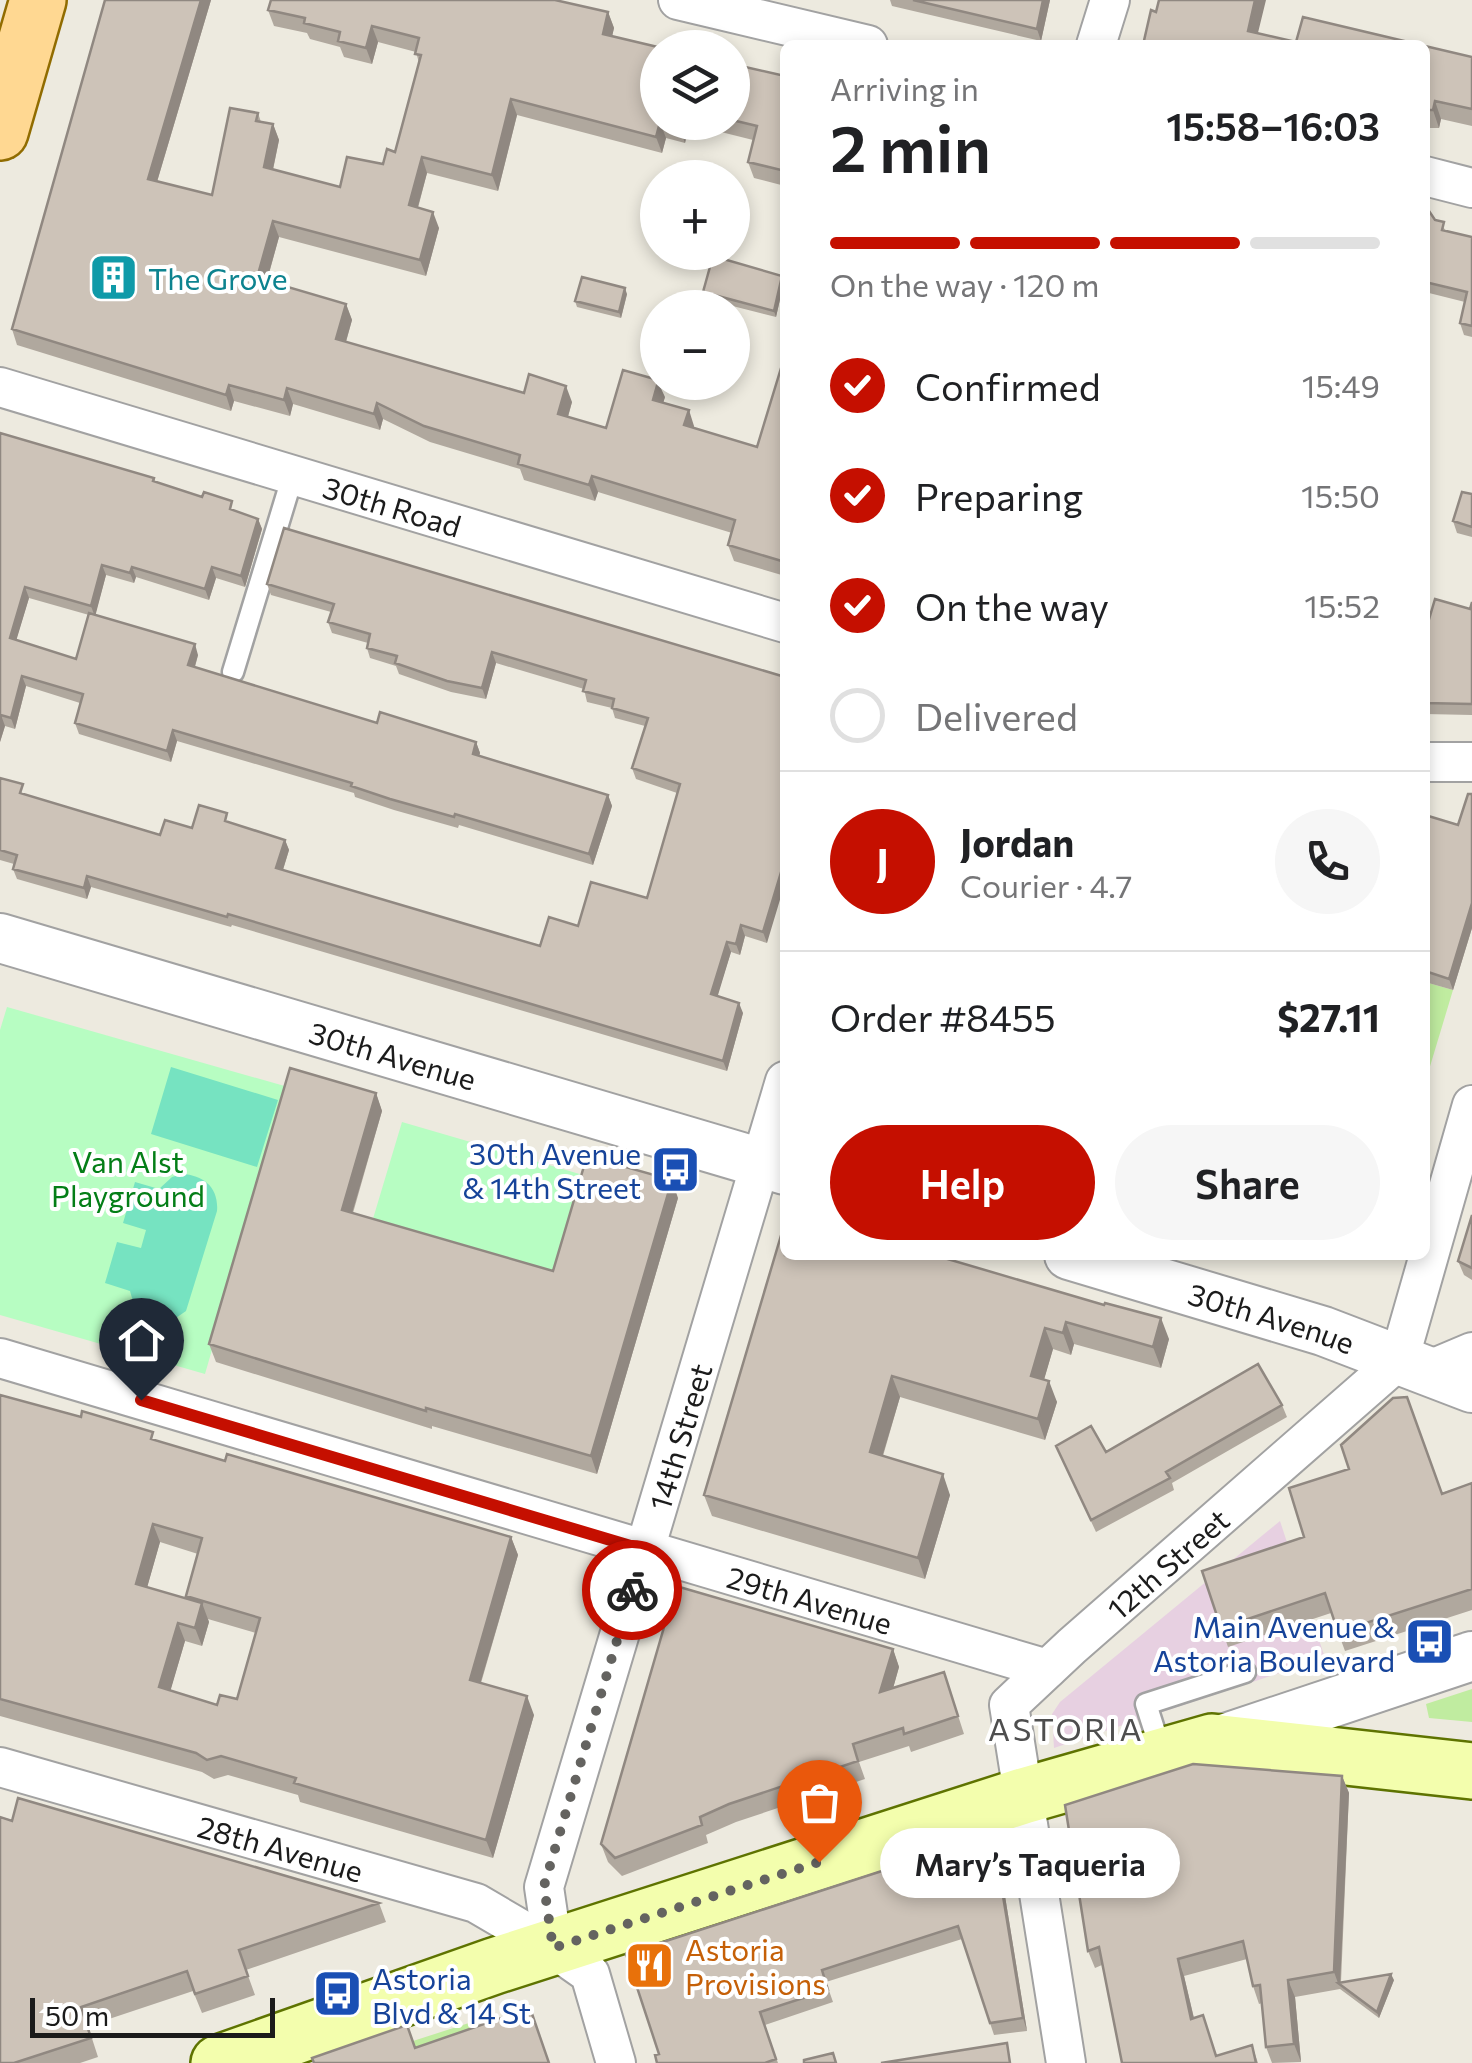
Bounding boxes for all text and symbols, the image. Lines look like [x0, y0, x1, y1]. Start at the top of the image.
map controls [640, 30, 750, 400]
button: layers [640, 30, 750, 140]
text: Arriving in [830, 68, 979, 108]
text: 15:58–16:03 [1166, 102, 1380, 149]
text: 2 min [830, 106, 991, 185]
button: + [640, 160, 750, 270]
building icon: The Grove [87, 251, 139, 303]
place label: The Grove [148, 259, 288, 296]
text: On the way · 120 m [830, 264, 1099, 304]
button: − [640, 290, 750, 400]
icon: check [830, 358, 885, 413]
text: Confirmed [915, 362, 1101, 409]
text: 15:49 [1302, 365, 1380, 405]
street label: 30th Road [319, 467, 466, 543]
icon: check [830, 468, 885, 523]
text: Preparing [915, 472, 1083, 519]
text: 15:50 [1301, 475, 1380, 515]
icon: check [830, 578, 885, 633]
text: On the way [915, 582, 1109, 629]
text: 15:52 [1304, 585, 1380, 625]
text: Delivered [915, 692, 1078, 739]
button: phone [1275, 809, 1380, 914]
text: Jordan [960, 818, 1074, 865]
text: J [876, 838, 889, 885]
text: Courier · 4.7 [960, 865, 1133, 905]
text: Order #8455 [830, 993, 1056, 1040]
text: $27.11 [1277, 993, 1380, 1040]
street label: 30th Avenue [305, 1012, 481, 1096]
button: Help [830, 1125, 1095, 1240]
button: Share [1115, 1125, 1380, 1240]
place label: 30th Avenue & 14th Street [462, 1134, 641, 1205]
park label: Van Alst Playground [51, 1142, 205, 1213]
bus stop icon: 30th Avenue & 14th Street [650, 1143, 702, 1195]
street label: 30th Avenue [1184, 1273, 1360, 1360]
pin [99, 1298, 184, 1401]
icon: home [114, 1313, 169, 1368]
street label: 14th Street [639, 1359, 718, 1514]
street label: 12th Street [1099, 1500, 1235, 1626]
courier [582, 1540, 682, 1640]
street label: 29th Avenue [723, 1557, 897, 1641]
icon: bike [605, 1563, 660, 1618]
place label: Main Avenue & Astoria Boulevard [1153, 1607, 1395, 1678]
bus stop icon: Main Avenue & Astoria Boulevard [1404, 1616, 1456, 1668]
district label: ASTORIA [988, 1708, 1144, 1748]
pin [777, 1760, 862, 1863]
icon: bag [792, 1775, 847, 1830]
street label: 28th Avenue [194, 1806, 368, 1888]
callout: Mary’s Taqueria [879, 1827, 1179, 1897]
text: Mary’s Taqueria [914, 1843, 1146, 1883]
place label: Astoria Provisions [685, 1930, 826, 2001]
restaurant icon: Astoria Provisions [624, 1939, 676, 1991]
place label: Astoria Blvd & 14 St [372, 1959, 531, 2030]
bus stop icon: Astoria Blvd & 14 St [311, 1968, 363, 2020]
scale bar [30, 1993, 275, 2038]
text: 50 m [45, 1998, 109, 2032]

